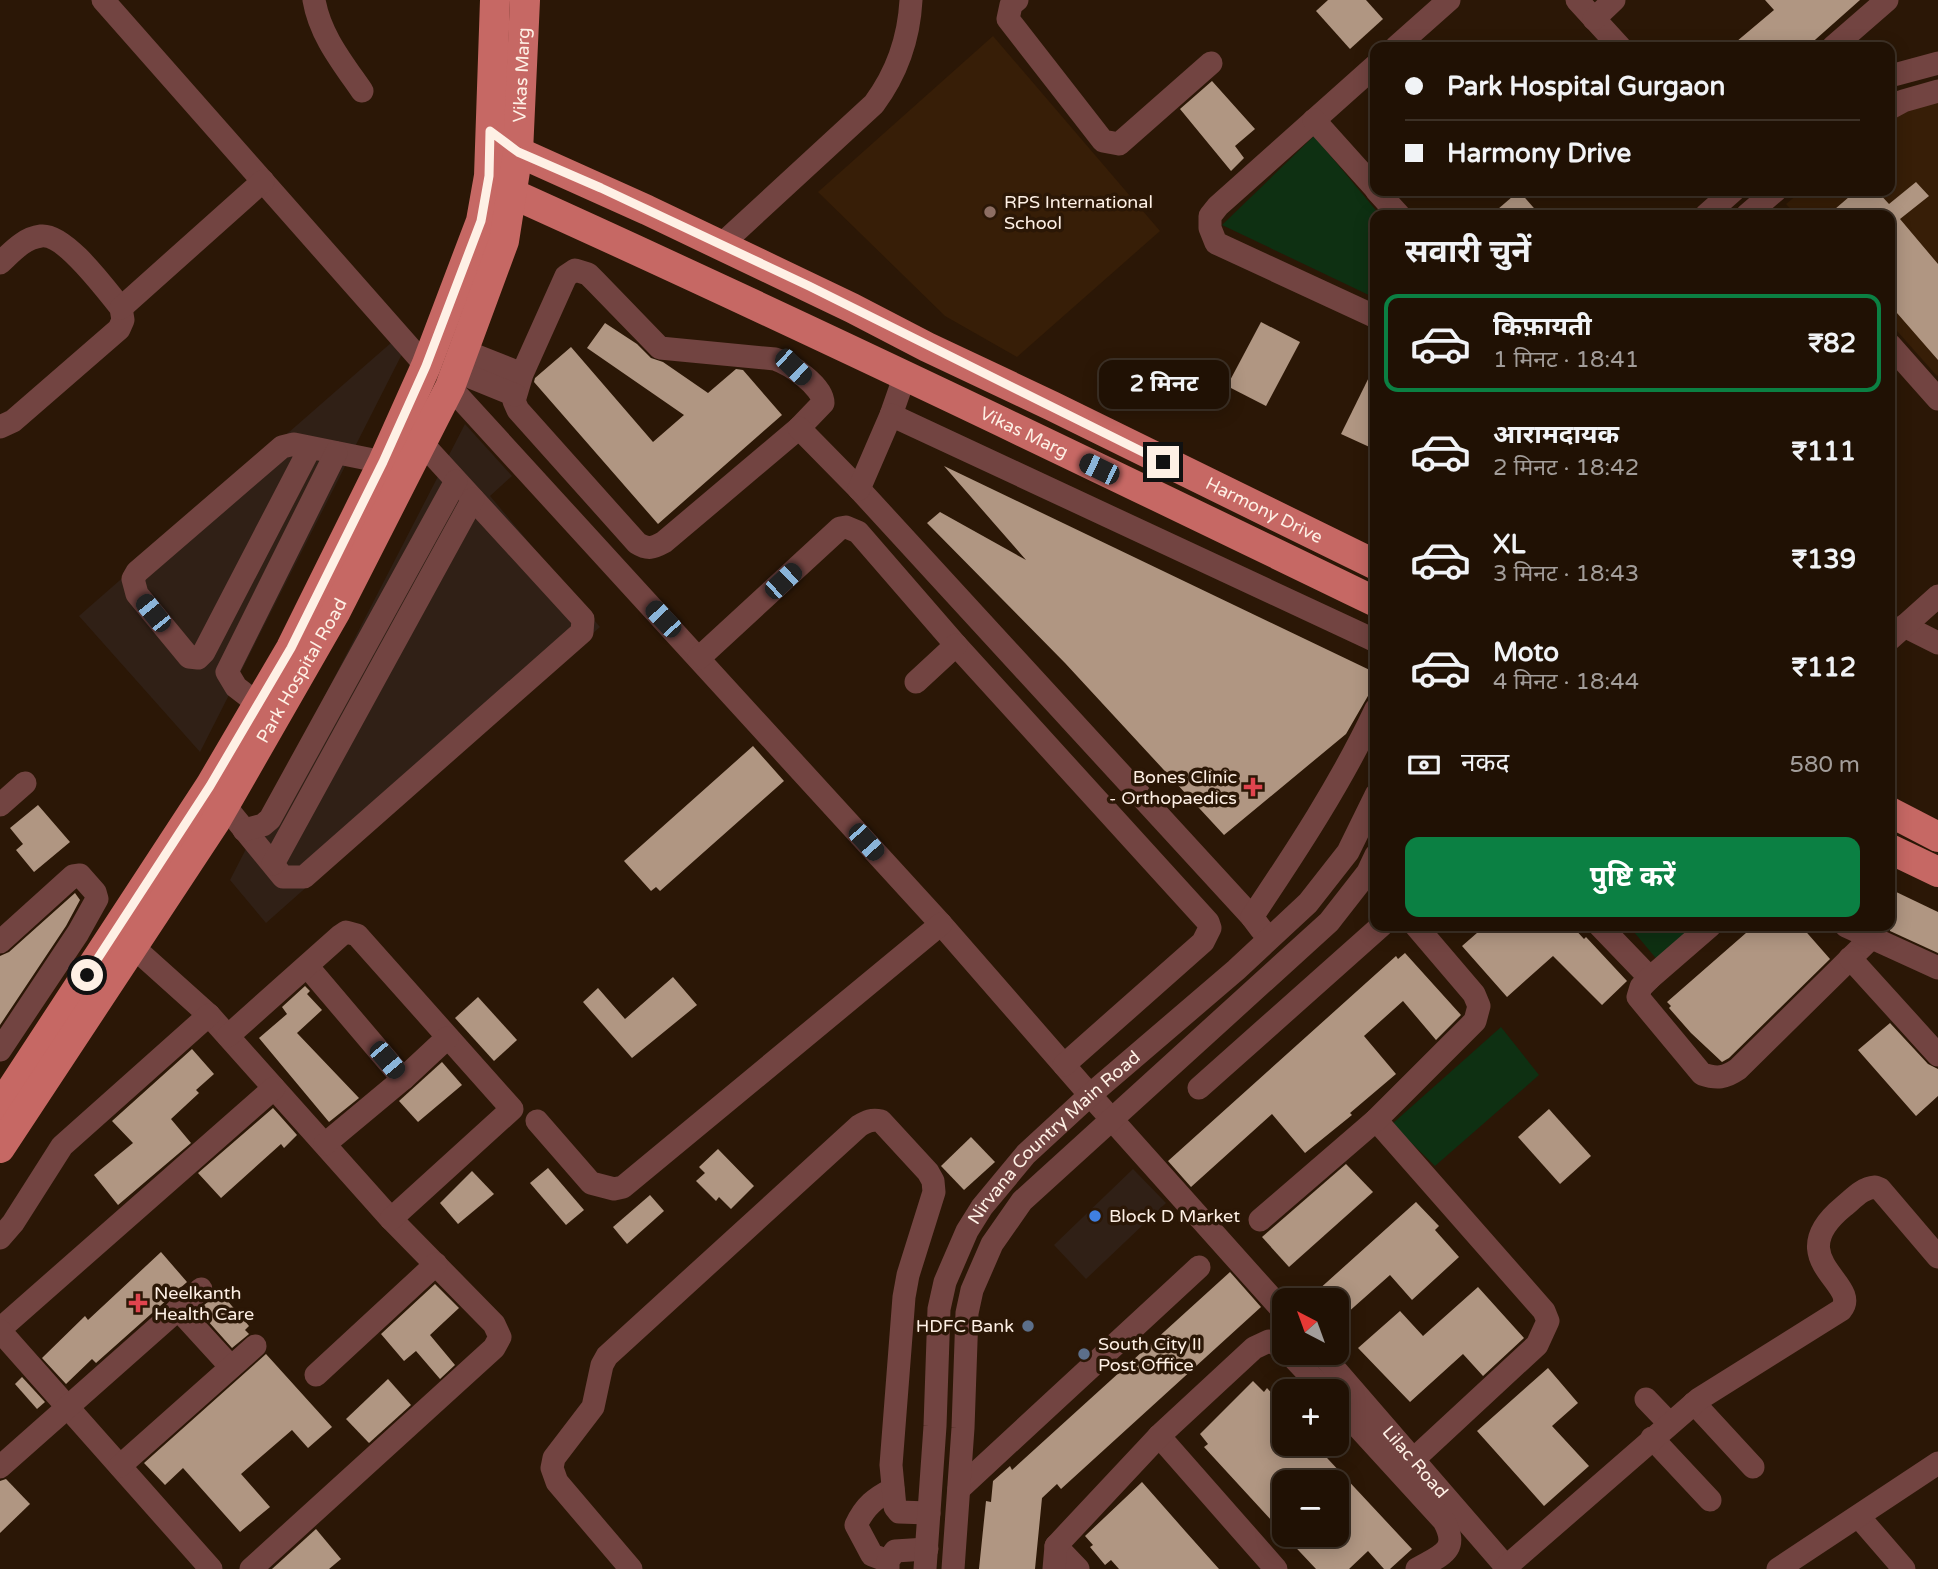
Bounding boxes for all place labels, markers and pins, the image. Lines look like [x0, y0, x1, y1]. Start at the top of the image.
place label: RPS International School [1004, 191, 1153, 234]
marker: RPS International School [982, 204, 998, 220]
place label: Bones Clinic - Orthopaedics [1109, 766, 1237, 809]
marker: Bones Clinic - Orthopaedics [1243, 777, 1263, 797]
place label: Block D Market [1109, 1205, 1240, 1227]
marker: Block D Market [1087, 1208, 1103, 1224]
place label: Neelkanth Health Care [154, 1282, 254, 1325]
marker: Neelkanth Health Care [128, 1293, 148, 1313]
place label: HDFC Bank [916, 1315, 1014, 1337]
marker: HDFC Bank [1020, 1318, 1036, 1334]
place label: South City II Post Office [1098, 1333, 1202, 1376]
marker: South City II Post Office [1076, 1346, 1092, 1362]

